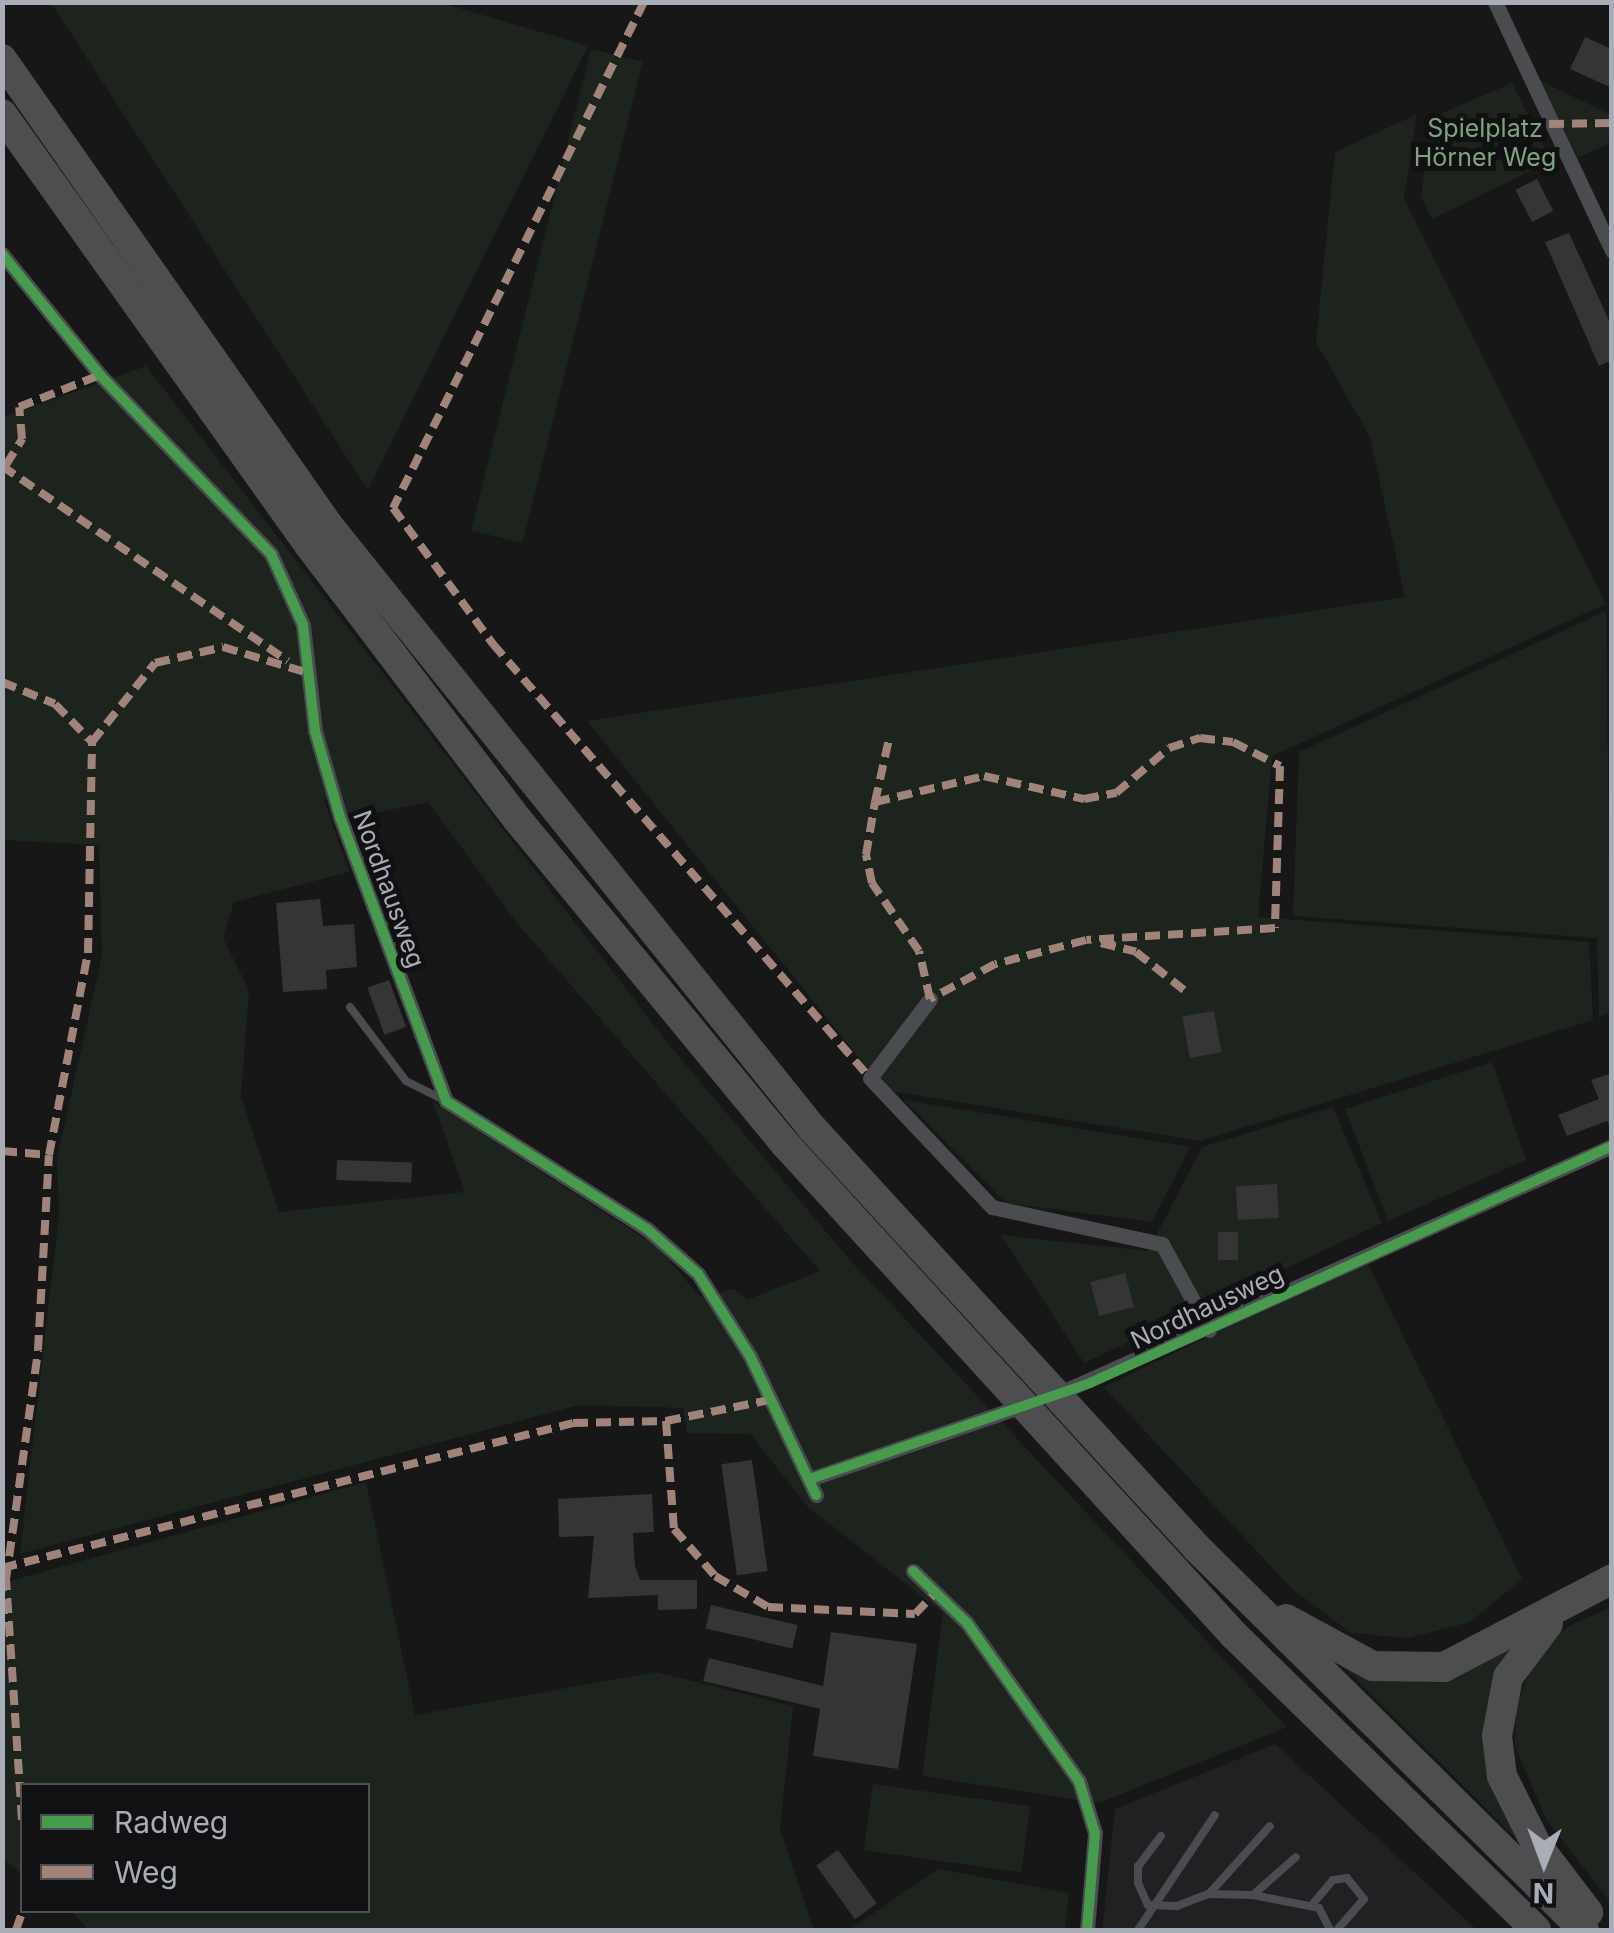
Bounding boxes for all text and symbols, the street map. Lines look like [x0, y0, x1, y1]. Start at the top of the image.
park label: Spielplatz Hörner Weg [1414, 114, 1556, 173]
street label: Nordhausweg [347, 806, 431, 972]
street label: Nordhausweg [1126, 1259, 1288, 1355]
legend [20, 1783, 370, 1913]
text: Radweg [114, 1804, 228, 1840]
north arrow [1494, 1813, 1594, 1913]
text: Weg [114, 1854, 178, 1890]
text: N [1533, 1876, 1554, 1910]

